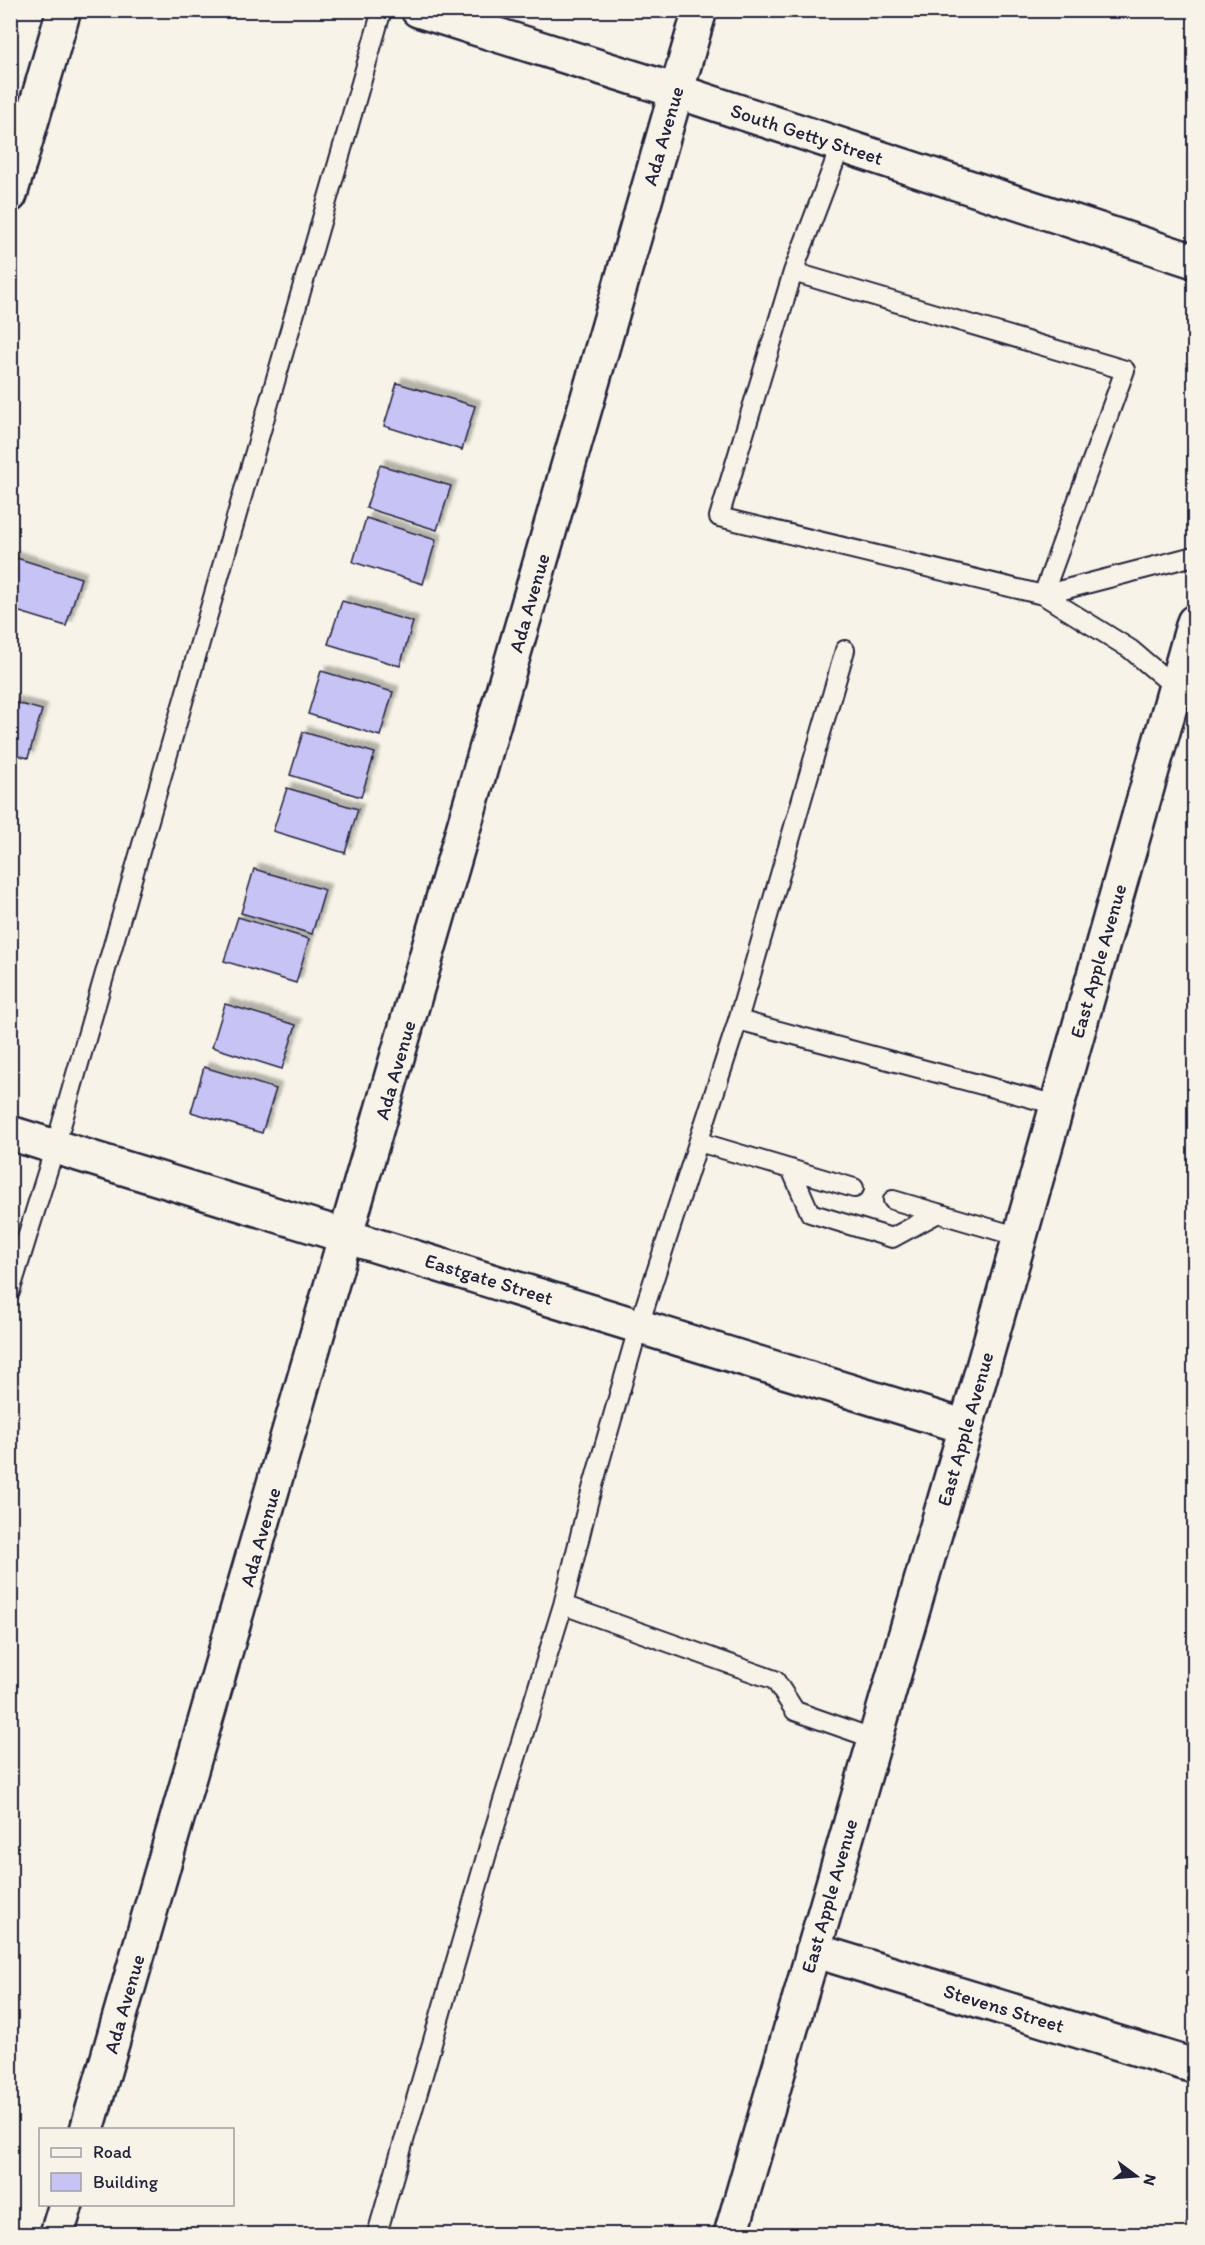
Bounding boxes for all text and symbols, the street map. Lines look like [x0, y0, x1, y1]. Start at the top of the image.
street label: Ada Avenue [637, 84, 689, 188]
street label: South Getty Street [728, 98, 886, 170]
street label: Ada Avenue [503, 551, 555, 655]
street label: East Apple Avenue [1064, 881, 1132, 1041]
street label: Ada Avenue [369, 1018, 421, 1122]
street label: Eastgate Street [422, 1248, 556, 1310]
street label: East Apple Avenue [931, 1349, 999, 1509]
street label: Ada Avenue [234, 1485, 286, 1589]
street label: East Apple Avenue [795, 1816, 863, 1976]
street label: Ada Avenue [98, 1952, 150, 2056]
street label: Stevens Street [941, 1978, 1067, 2038]
legend [39, 2128, 234, 2206]
text: Road [93, 2141, 132, 2163]
north arrow [1106, 2146, 1166, 2206]
text: Building [93, 2171, 159, 2193]
text: N [1139, 2172, 1161, 2188]

